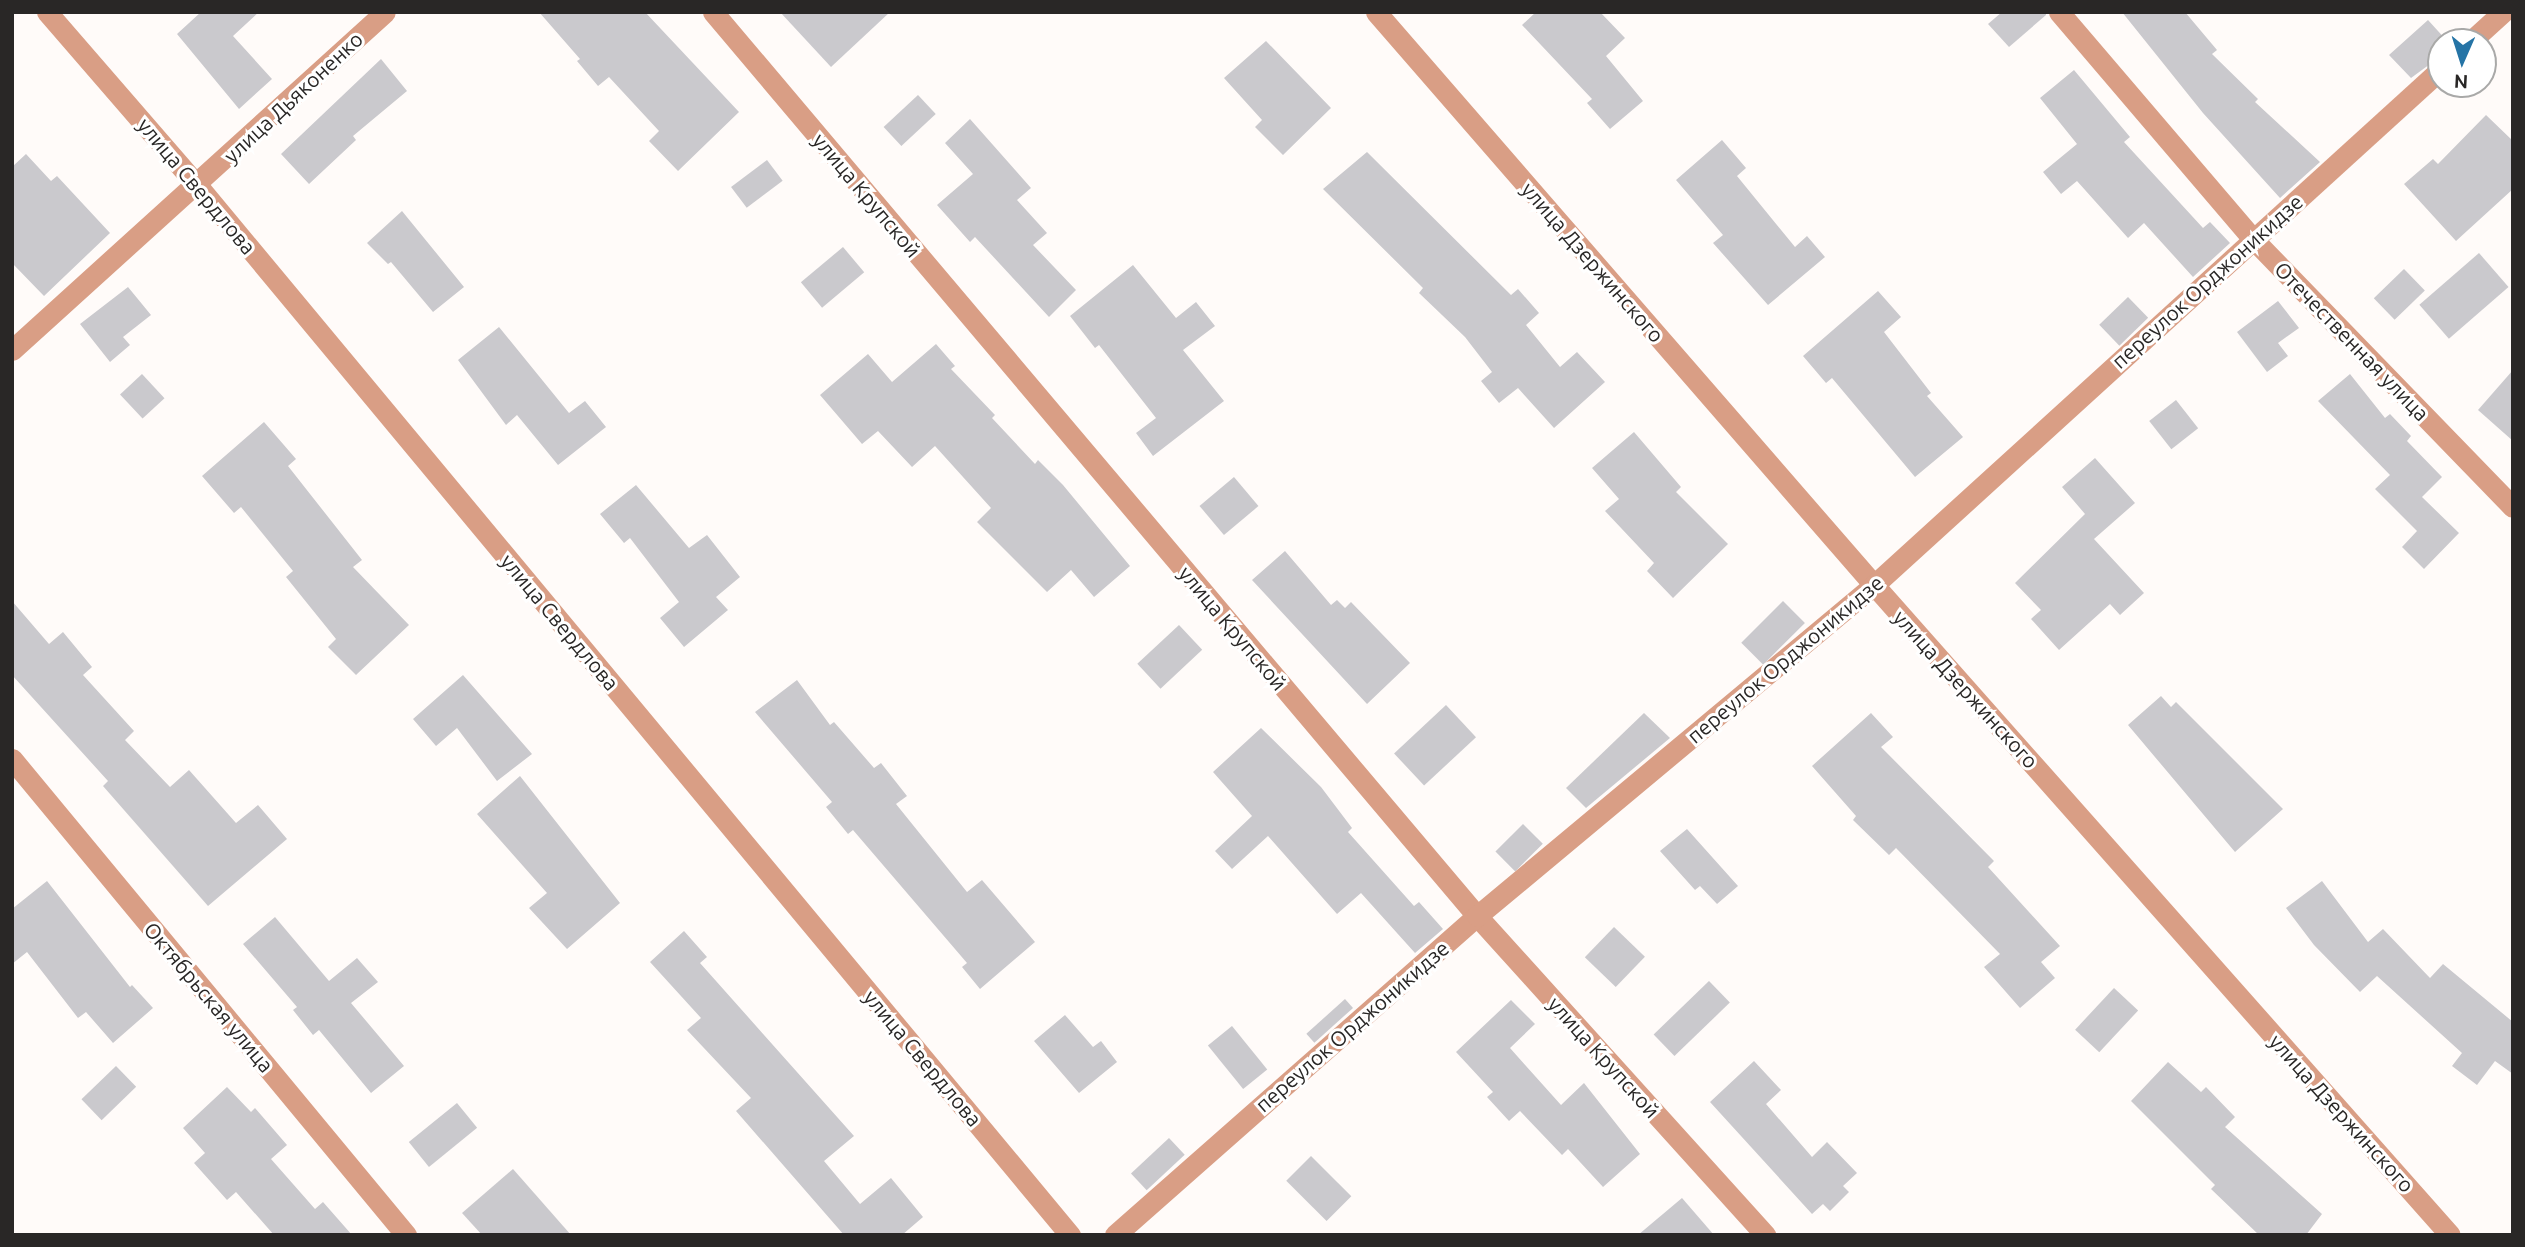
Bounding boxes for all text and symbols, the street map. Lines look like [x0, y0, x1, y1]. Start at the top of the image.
street label: улица Дьяконенко [218, 26, 368, 168]
north arrow [2427, 28, 2497, 98]
text: N [2453, 71, 2469, 93]
street label: улица Свердлова [133, 113, 261, 259]
street label: улица Крупской [808, 128, 926, 262]
street label: улица Дзержинского [1517, 177, 1669, 347]
street label: переулок Орджоникидзе [2106, 189, 2308, 373]
street label: Отечественная улица [2270, 256, 2434, 426]
street label: улица Свердлова [496, 549, 624, 695]
street label: улица Крупской [1174, 561, 1292, 695]
street label: переулок Орджоникидзе [1682, 570, 1888, 748]
street label: улица Дзержинского [1888, 605, 2044, 773]
street label: Октябрьская улица [139, 917, 279, 1077]
street label: переулок Орджоникидзе [1250, 935, 1454, 1117]
street label: улица Свердлова [859, 985, 987, 1131]
street label: улица Крупской [1543, 991, 1665, 1123]
street label: улица Дзержинского [2264, 1029, 2420, 1197]

